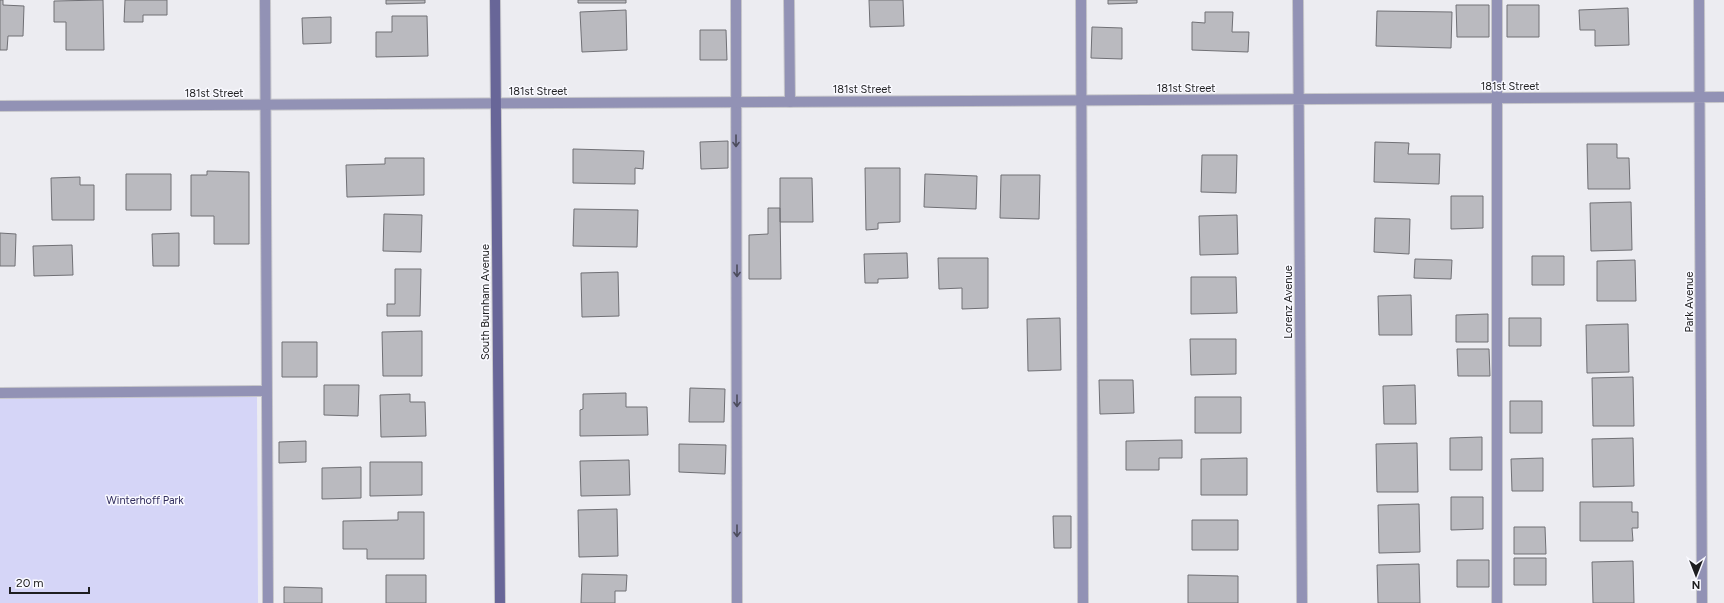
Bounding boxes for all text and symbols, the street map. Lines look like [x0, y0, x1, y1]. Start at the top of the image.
street label: 181st Street [1481, 80, 1539, 93]
street label: 181st Street [1157, 82, 1215, 95]
street label: 181st Street [833, 83, 891, 96]
street label: 181st Street [509, 85, 567, 98]
street label: 181st Street [185, 87, 243, 100]
one-way arrow [732, 134, 740, 147]
street label: South Burnham Avenue [479, 244, 492, 360]
one-way arrow [733, 264, 741, 277]
street label: Lorenz Avenue [1282, 265, 1295, 339]
street label: Park Avenue [1683, 272, 1696, 332]
one-way arrow [733, 394, 741, 407]
park label: Winterhoff Park [106, 494, 184, 507]
one-way arrow [733, 524, 741, 537]
north arrow [1676, 555, 1716, 595]
scale bar [10, 569, 89, 595]
text: 20 m [16, 576, 44, 590]
text: N [1692, 578, 1700, 591]

